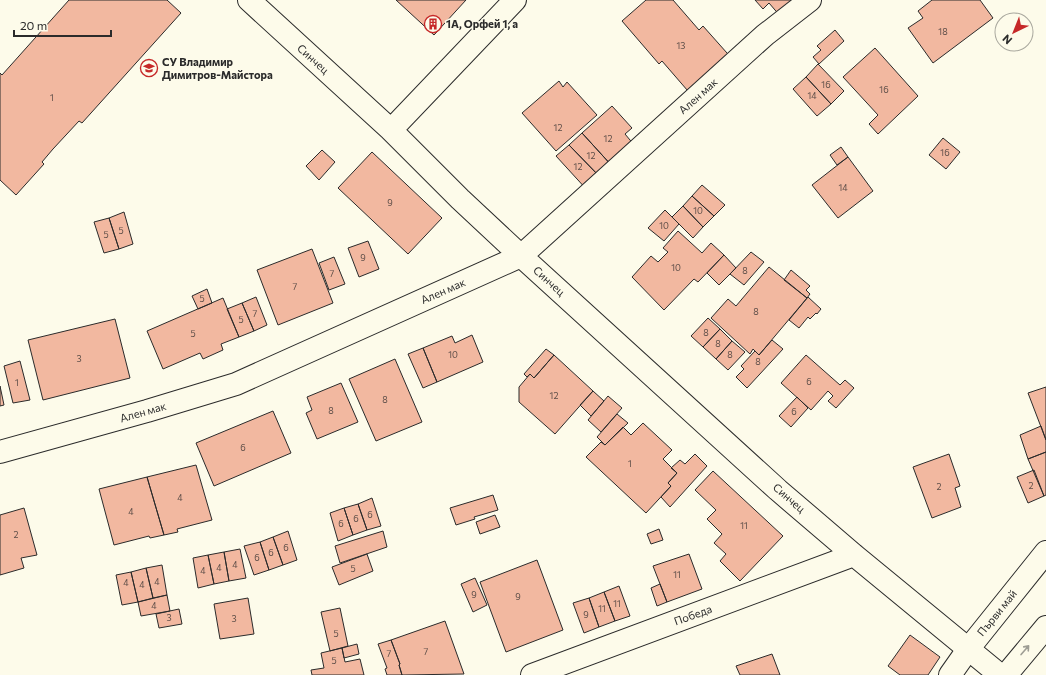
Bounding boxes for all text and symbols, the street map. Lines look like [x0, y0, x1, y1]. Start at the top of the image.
scale bar [14, 12, 111, 38]
north arrow [994, 12, 1034, 52]
building icon: 1А, Орфей 1, а [423, 14, 443, 34]
place label: 1А, Орфей 1, а [446, 17, 518, 30]
text: 20 m [20, 18, 47, 32]
house number: 18 [938, 26, 948, 37]
text: N [999, 32, 1014, 47]
house number: 13 [677, 40, 685, 51]
street label: Синчец [295, 41, 332, 77]
place label: СУ Владимир Димитров-Майстора [162, 55, 273, 81]
school or university icon: СУ Владимир Димитров-Майстора [139, 58, 159, 78]
street label: Ален мак [676, 75, 720, 116]
house number: 16 [821, 79, 831, 90]
house number: 16 [879, 84, 889, 95]
house number: 14 [807, 90, 817, 101]
house number: 1 [50, 92, 54, 103]
house number: 12 [554, 122, 562, 133]
house number: 12 [604, 133, 612, 144]
house number: 16 [940, 147, 950, 158]
house number: 12 [587, 150, 595, 161]
house number: 12 [574, 161, 582, 172]
house number: 14 [838, 182, 848, 193]
house number: 9 [387, 197, 393, 208]
house number: 10 [693, 205, 703, 216]
house number: 10 [659, 220, 669, 231]
house number: 5 [118, 225, 124, 236]
house number: 5 [103, 229, 109, 240]
house number: 9 [360, 252, 366, 263]
house number: 10 [671, 262, 681, 273]
street label: Синчец [531, 263, 568, 299]
house number: 8 [742, 265, 748, 276]
house number: 7 [330, 268, 335, 279]
street label: Ален мак [418, 275, 467, 306]
house number: 7 [293, 281, 298, 292]
house number: 5 [199, 293, 205, 304]
house number: 8 [753, 306, 759, 317]
house number: 7 [253, 308, 258, 319]
house number: 5 [238, 314, 244, 325]
house number: 8 [703, 327, 709, 338]
house number: 5 [190, 328, 196, 339]
house number: 8 [715, 338, 721, 349]
house number: 10 [448, 349, 458, 360]
house number: 8 [727, 349, 733, 360]
house number: 3 [76, 353, 82, 364]
house number: 8 [755, 356, 761, 367]
house number: 6 [806, 376, 812, 387]
house number: 1 [15, 377, 19, 388]
house number: 12 [550, 390, 558, 401]
house number: 8 [382, 394, 388, 405]
street label: Ален мак [118, 399, 168, 424]
house number: 8 [328, 405, 334, 416]
house number: 6 [791, 406, 797, 417]
house number: 6 [240, 442, 246, 453]
house number: 1 [628, 458, 632, 469]
street label: Синчец [771, 480, 808, 515]
house number: 2 [1029, 480, 1034, 491]
house number: 2 [937, 481, 942, 492]
house number: 4 [177, 492, 183, 503]
house number: 4 [128, 506, 134, 517]
house number: 6 [367, 509, 373, 520]
house number: 6 [353, 513, 359, 524]
house number: 6 [338, 518, 344, 529]
house number: 11 [740, 520, 748, 531]
house number: 2 [14, 529, 19, 540]
house number: 6 [283, 542, 289, 553]
house number: 6 [268, 547, 274, 558]
house number: 6 [254, 552, 260, 563]
house number: 4 [232, 559, 238, 570]
house number: 4 [216, 562, 222, 573]
house number: 5 [350, 563, 356, 574]
house number: 4 [200, 565, 206, 576]
house number: 11 [673, 569, 681, 580]
house number: 4 [154, 576, 160, 587]
house number: 4 [123, 577, 129, 588]
house number: 4 [139, 579, 145, 590]
street label: Първи май [974, 587, 1019, 638]
house number: 9 [471, 589, 477, 600]
house number: 9 [515, 591, 521, 602]
house number: 11 [613, 598, 621, 609]
house number: 4 [151, 600, 157, 611]
street label: Победа [672, 602, 714, 627]
house number: 11 [598, 603, 606, 614]
house number: 9 [583, 609, 589, 620]
house number: 3 [166, 612, 172, 623]
house number: 3 [231, 613, 237, 624]
house number: 5 [333, 628, 339, 639]
one-way arrow [1021, 645, 1030, 656]
house number: 7 [424, 646, 429, 657]
house number: 7 [387, 648, 392, 659]
house number: 5 [331, 655, 337, 666]

